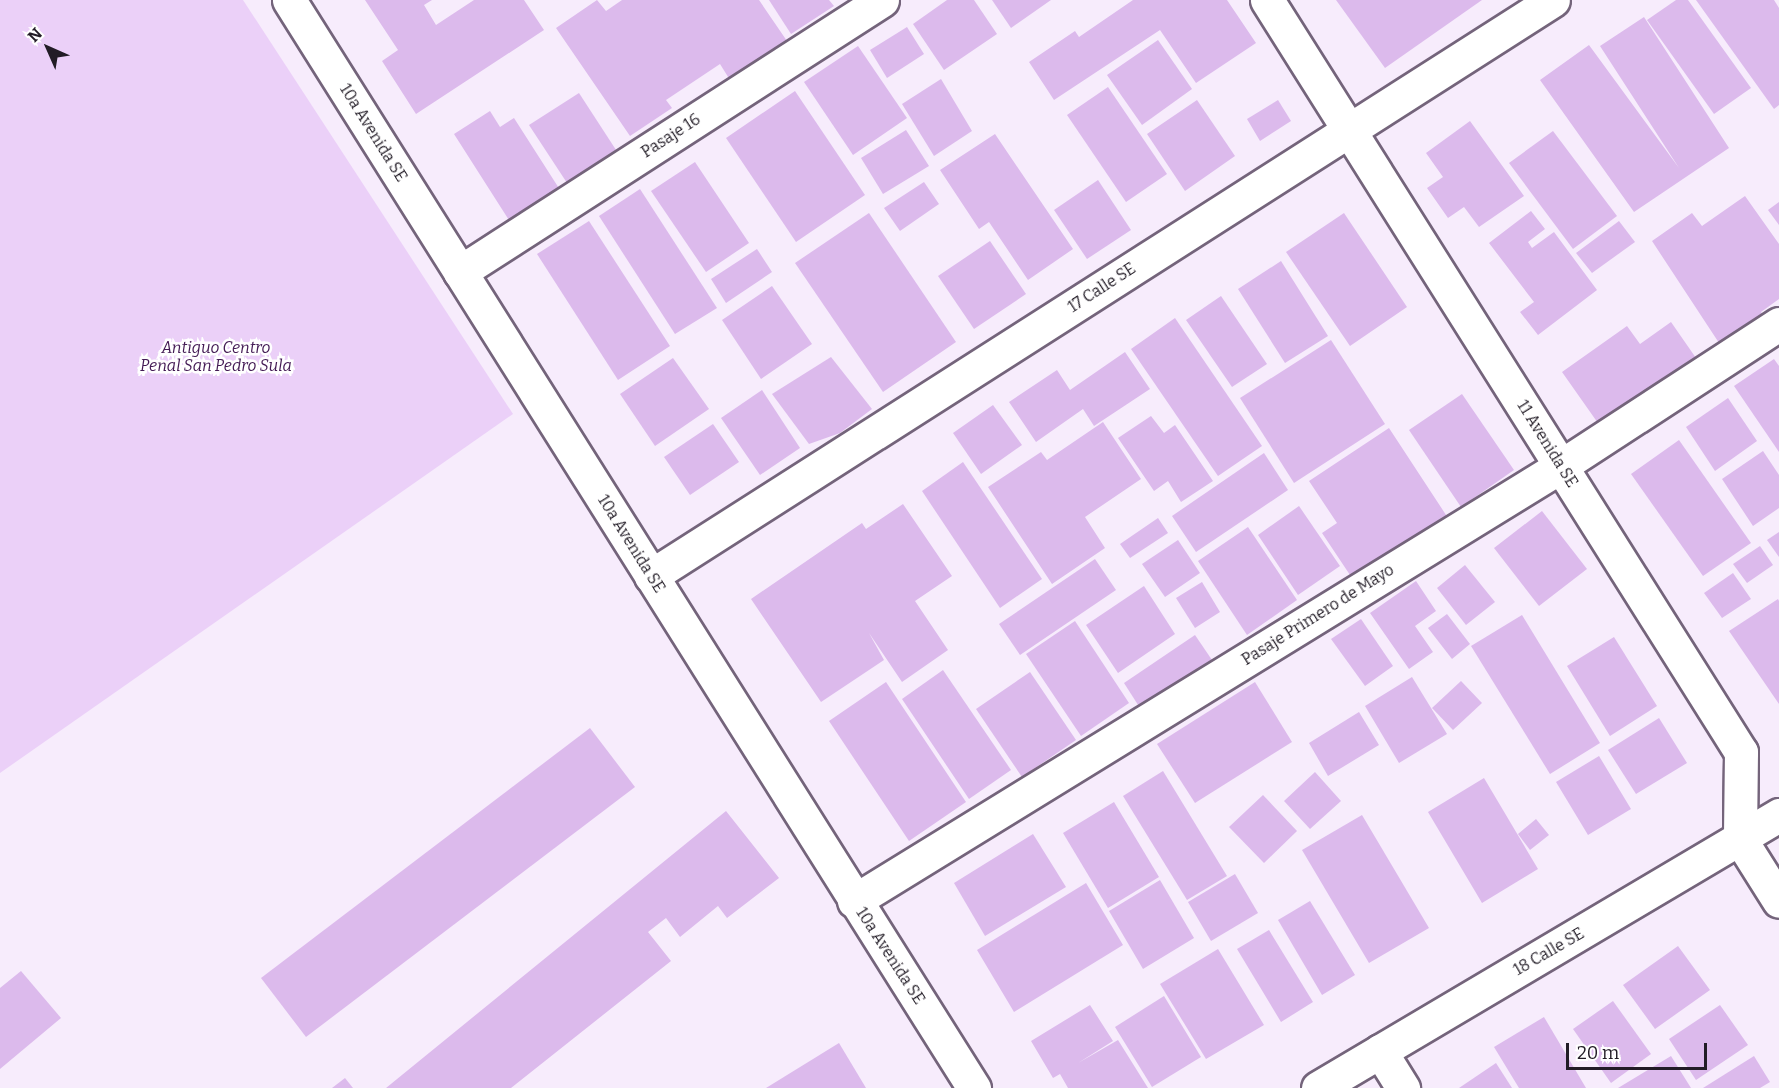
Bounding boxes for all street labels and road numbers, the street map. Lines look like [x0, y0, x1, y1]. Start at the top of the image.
street label: 10a Avenida SE [335, 81, 411, 185]
street label: Pasaje 16 [638, 110, 704, 162]
street label: 17 Calle SE [1065, 259, 1139, 317]
street label: 11 Avenida SE [1513, 397, 1581, 491]
street label: 10a Avenida SE [593, 492, 669, 596]
street label: Pasaje Primero de Mayo [1238, 560, 1398, 670]
street label: 10a Avenida SE [852, 904, 928, 1008]
street label: 18 Calle SE [1510, 924, 1588, 980]

